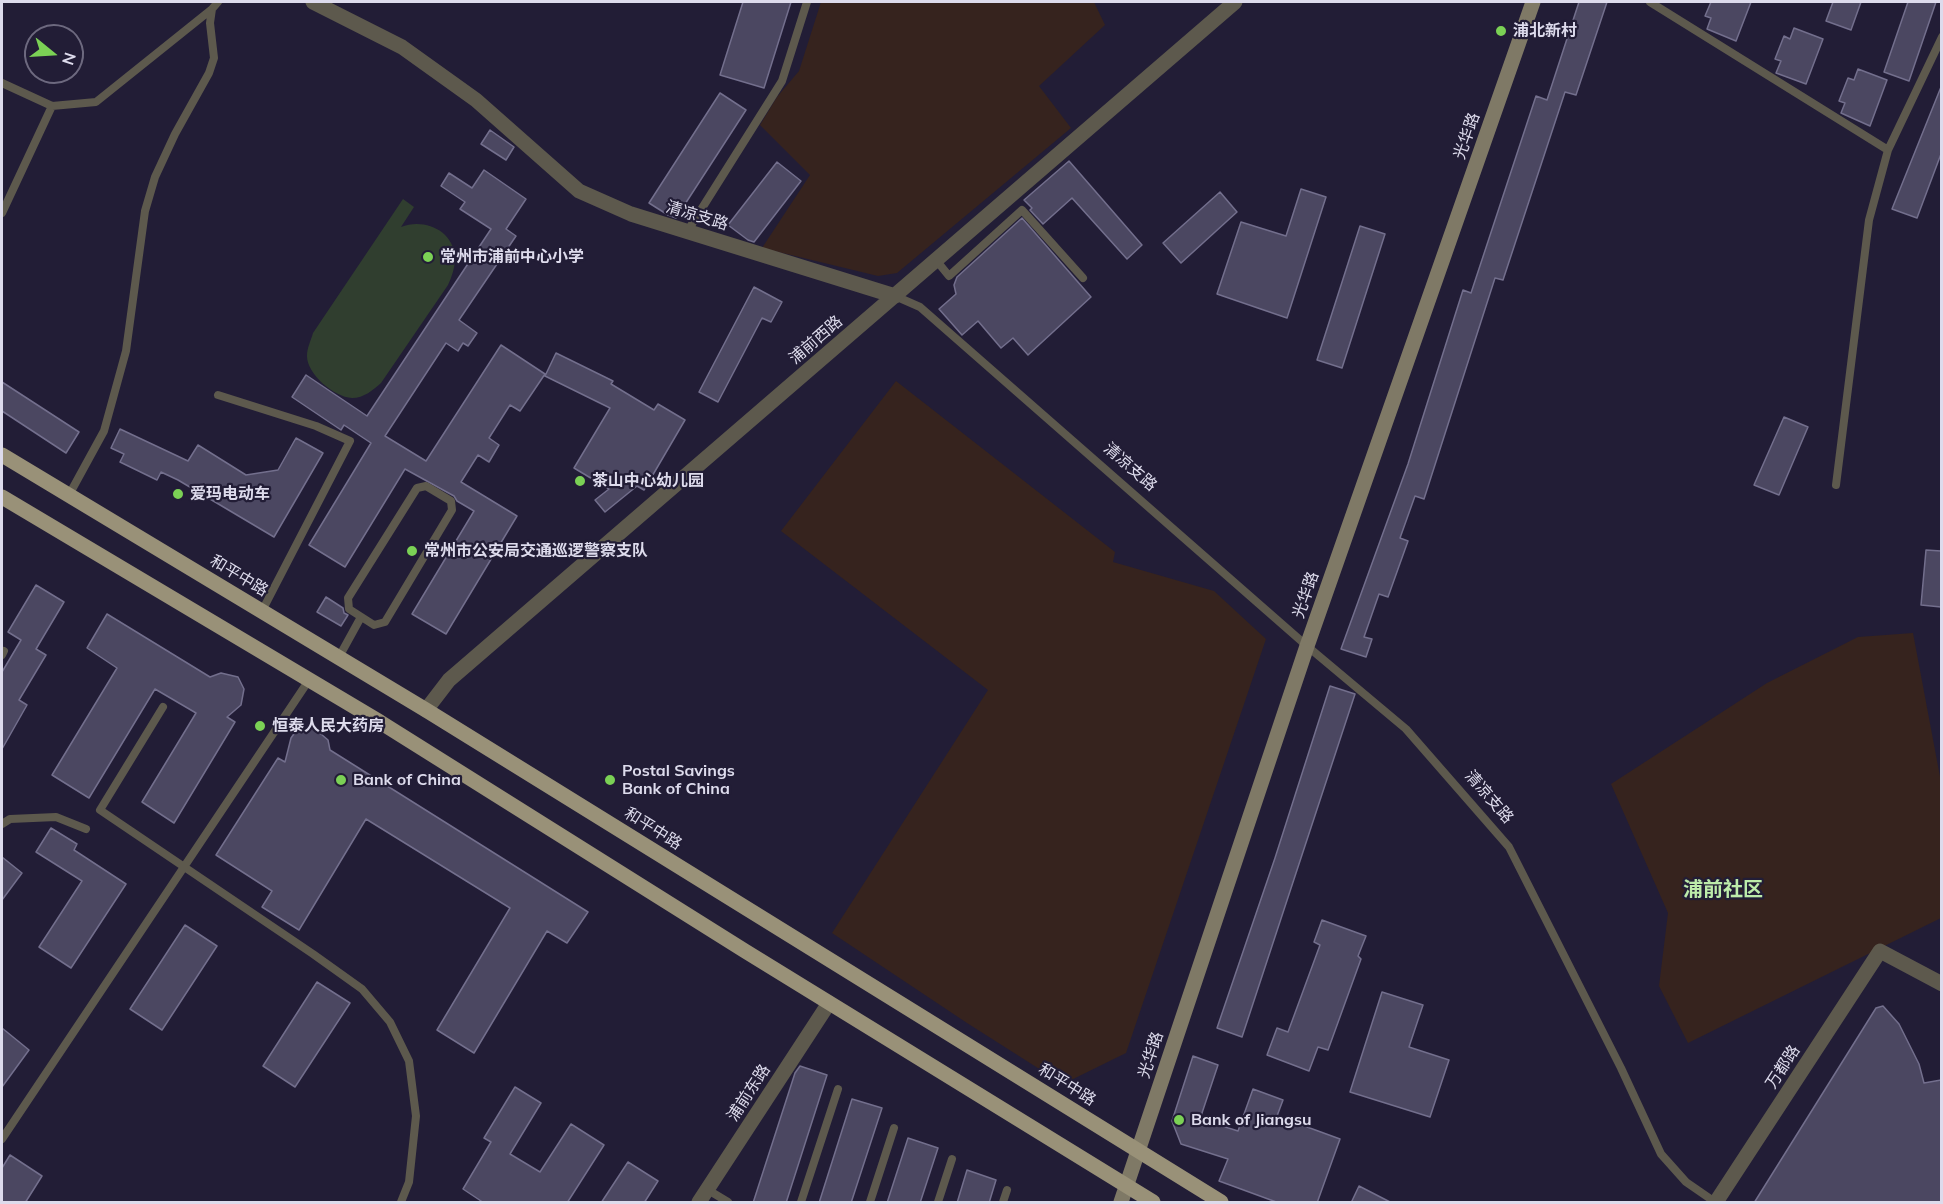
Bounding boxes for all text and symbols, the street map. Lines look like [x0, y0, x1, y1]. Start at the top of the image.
place label: 浦北新村 [1513, 21, 1577, 41]
north arrow [24, 24, 84, 84]
marker: 浦北新村 [1494, 24, 1508, 38]
text: N [58, 50, 81, 68]
street label: 光华路 [1450, 110, 1484, 162]
street label: 清凉支路 [664, 197, 730, 235]
place label: 常州市浦前中心小学 [440, 247, 584, 267]
marker: 常州市浦前中心小学 [421, 250, 435, 264]
street label: 浦前西路 [786, 312, 846, 368]
street label: 清凉支路 [1100, 439, 1160, 495]
place label: 茶山中心幼儿园 [592, 471, 704, 491]
marker: 茶山中心幼儿园 [573, 474, 587, 488]
place label: 爱玛电动车 [190, 484, 270, 504]
marker: 爱玛电动车 [171, 487, 185, 501]
place label: 常州市公安局交通巡逻警察支队 [424, 541, 648, 561]
marker: 常州市公安局交通巡逻警察支队 [405, 544, 419, 558]
street label: 和平中路 [207, 551, 271, 601]
street label: 光华路 [1289, 569, 1323, 621]
place label: 恒泰人民大药房 [272, 716, 384, 736]
marker: 恒泰人民大药房 [253, 719, 267, 733]
place label: Postal Savings Bank of China [622, 761, 735, 799]
street label: 清凉支路 [1461, 767, 1517, 827]
place label: Bank of China [353, 770, 461, 790]
marker: Bank of China [334, 773, 348, 787]
marker: Postal Savings Bank of China [603, 773, 617, 787]
street label: 和平中路 [621, 804, 685, 854]
district label: 浦前社区 [1683, 878, 1763, 902]
street label: 光华路 [1134, 1029, 1168, 1081]
street label: 万都路 [1762, 1042, 1804, 1092]
street label: 和平中路 [1035, 1060, 1099, 1110]
street label: 浦前东路 [724, 1061, 774, 1125]
place label: Bank of Jiangsu [1191, 1110, 1312, 1130]
marker: Bank of Jiangsu [1172, 1113, 1186, 1127]

